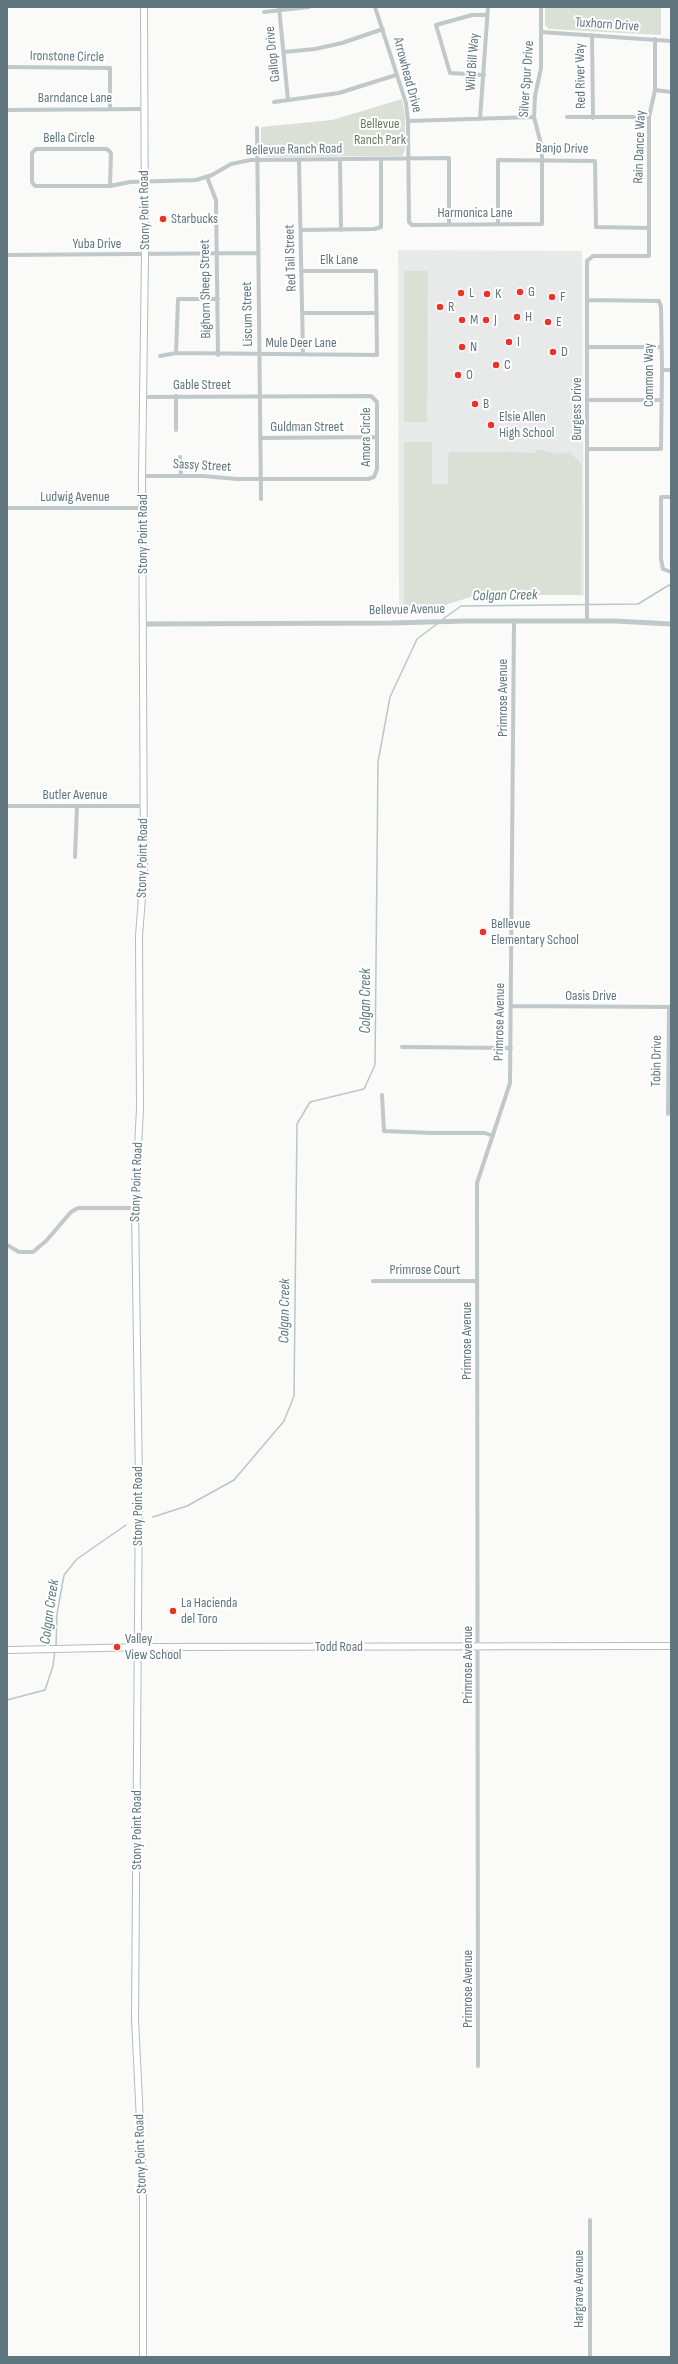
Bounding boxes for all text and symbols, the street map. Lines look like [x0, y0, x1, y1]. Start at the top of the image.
street label: Tuxhorn Drive [574, 14, 640, 36]
street label: Gallop Drive [262, 25, 284, 83]
street label: Wild Bill Way [463, 32, 483, 92]
street label: Arrowhead Drive [389, 36, 425, 114]
street label: Silver Spur Drive [516, 40, 538, 118]
street label: Red River Way [572, 43, 590, 109]
street label: Ironstone Circle [30, 48, 104, 66]
street label: Barndance Lane [38, 90, 112, 106]
street label: Rain Dance Way [630, 110, 650, 184]
park label: Bellevue Ranch Park [354, 116, 406, 148]
street label: Bella Circle [43, 130, 95, 146]
street label: Banjo Drive [536, 140, 588, 158]
street label: Bellevue Ranch Road [246, 141, 342, 159]
street label: Stony Point Road [136, 170, 154, 250]
street label: Harmonica Lane [437, 205, 513, 221]
place label: Starbucks [171, 211, 218, 227]
marker: Starbucks [158, 214, 168, 224]
street label: Red Tail Street [281, 224, 301, 292]
street label: Yuba Drive [73, 236, 121, 252]
street label: Bighorn Sheep Street [197, 239, 215, 339]
street label: Elk Lane [320, 252, 358, 268]
street label: Liscum Street [239, 281, 257, 347]
place label: G [528, 284, 535, 300]
place label: L [469, 285, 474, 301]
place label: K [495, 286, 501, 302]
marker: G [515, 287, 525, 297]
marker: L [456, 288, 466, 298]
marker: K [482, 289, 492, 299]
place label: F [560, 289, 566, 305]
marker: F [547, 292, 557, 302]
place label: R [448, 299, 454, 315]
marker: R [435, 302, 445, 312]
place label: H [525, 309, 532, 325]
place label: M [470, 312, 478, 328]
place label: J [494, 312, 497, 328]
marker: H [512, 312, 522, 322]
place label: E [556, 314, 562, 330]
marker: M [457, 315, 467, 325]
marker: J [481, 315, 491, 325]
marker: E [543, 317, 553, 327]
place label: I [517, 334, 520, 350]
street label: Mule Deer Lane [265, 335, 337, 351]
marker: I [504, 337, 514, 347]
place label: N [470, 339, 477, 355]
marker: N [457, 342, 467, 352]
street label: Common Way [641, 343, 657, 407]
place label: D [561, 344, 568, 360]
marker: D [548, 347, 558, 357]
place label: C [504, 357, 511, 373]
marker: C [491, 360, 501, 370]
place label: O [466, 367, 473, 383]
marker: O [453, 370, 463, 380]
street label: Gable Street [173, 377, 231, 393]
street label: Burgess Drive [569, 377, 585, 441]
place label: B [483, 396, 489, 412]
marker: B [470, 399, 480, 409]
street label: Amora Circle [358, 407, 374, 467]
place label: Elsie Allen High School [499, 409, 554, 442]
street label: Guldman Street [270, 419, 344, 435]
marker: Elsie Allen High School [486, 420, 496, 430]
street label: Sassy Street [172, 456, 232, 476]
street label: Ludwig Avenue [40, 489, 110, 505]
street label: Stony Point Road [135, 494, 151, 574]
water label: Colgan Creek [472, 586, 538, 606]
street label: Bellevue Avenue [369, 601, 445, 619]
street label: Primrose Avenue [495, 659, 511, 737]
street label: Butler Avenue [42, 787, 108, 803]
street label: Stony Point Road [134, 818, 152, 898]
place label: Bellevue Elementary School [491, 916, 579, 948]
marker: Bellevue Elementary School [478, 927, 488, 937]
water label: Colgan Creek [357, 968, 375, 1034]
street label: Primrose Avenue [491, 983, 509, 1061]
street label: Oasis Drive [565, 988, 617, 1004]
street label: Tobin Drive [648, 1035, 666, 1087]
street label: Stony Point Road [127, 1142, 147, 1222]
street label: Primrose Court [390, 1262, 460, 1278]
water label: Colgan Creek [275, 1278, 295, 1344]
street label: Primrose Avenue [459, 1302, 475, 1380]
street label: Stony Point Road [130, 1466, 146, 1546]
water label: Colgan Creek [37, 1579, 63, 1645]
place label: La Hacienda del Toro [181, 1595, 237, 1628]
marker: La Hacienda del Toro [168, 1606, 178, 1616]
street label: Primrose Avenue [460, 1626, 476, 1704]
place label: Valley View School [125, 1631, 181, 1664]
street label: Todd Road [315, 1639, 363, 1655]
marker: Valley View School [112, 1642, 122, 1652]
street label: Stony Point Road [129, 1790, 145, 1870]
street label: Primrose Avenue [460, 1950, 476, 2028]
street label: Stony Point Road [131, 2114, 151, 2194]
street label: Hargrave Avenue [571, 2250, 587, 2328]

